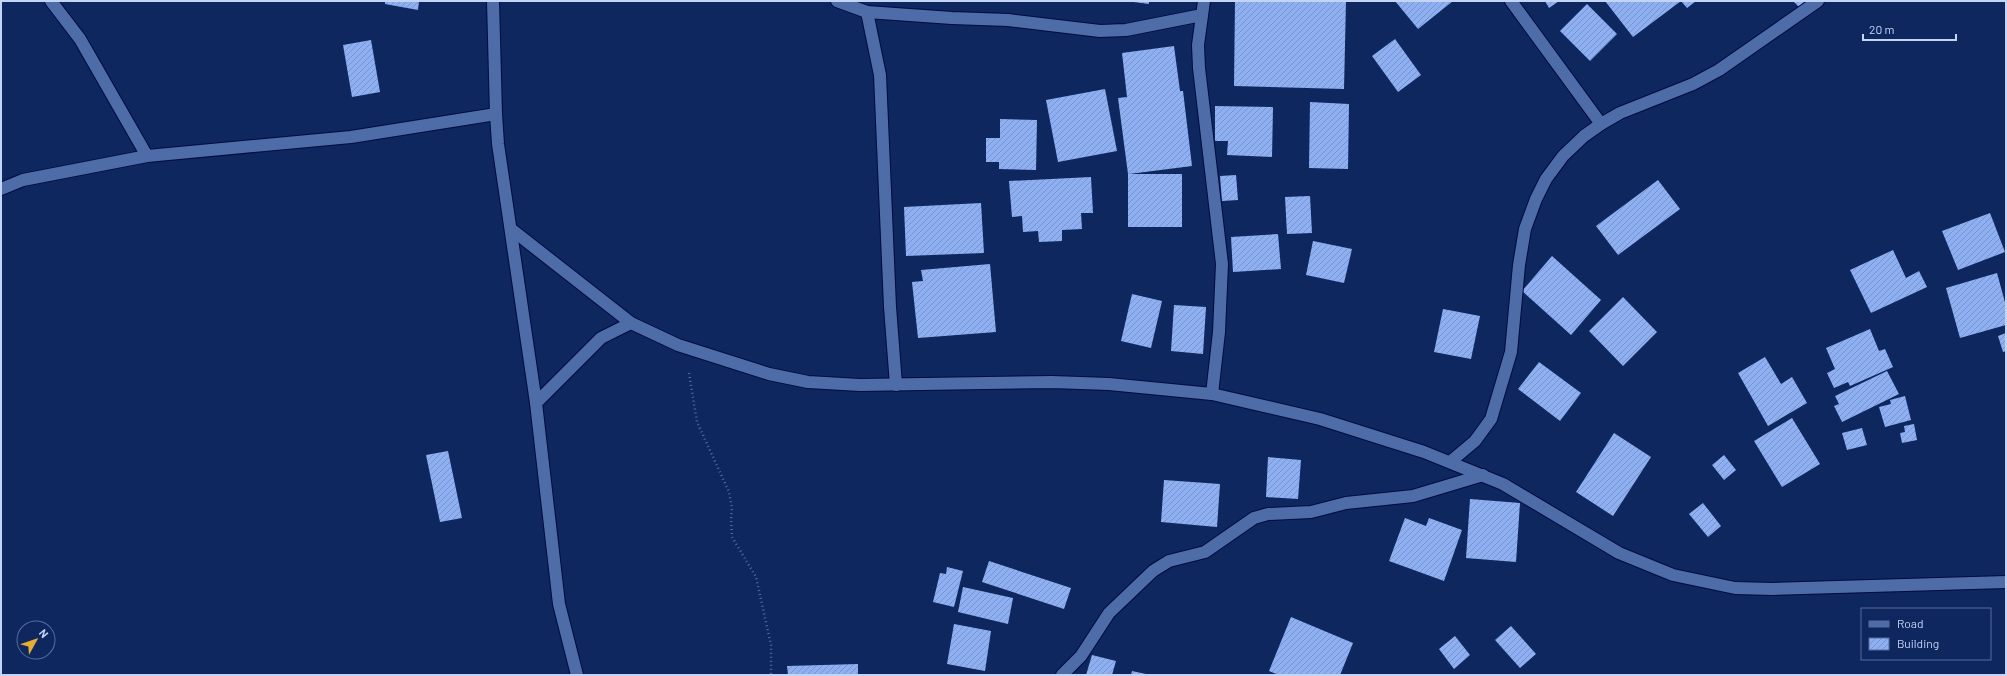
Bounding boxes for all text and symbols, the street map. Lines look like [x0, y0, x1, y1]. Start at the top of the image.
scale bar [1863, 16, 1956, 42]
text: 20 m [1869, 22, 1895, 36]
legend [1861, 608, 1991, 660]
text: Road [1897, 616, 1924, 630]
north arrow [16, 620, 56, 660]
text: N [37, 626, 51, 640]
text: Building [1897, 636, 1939, 650]

